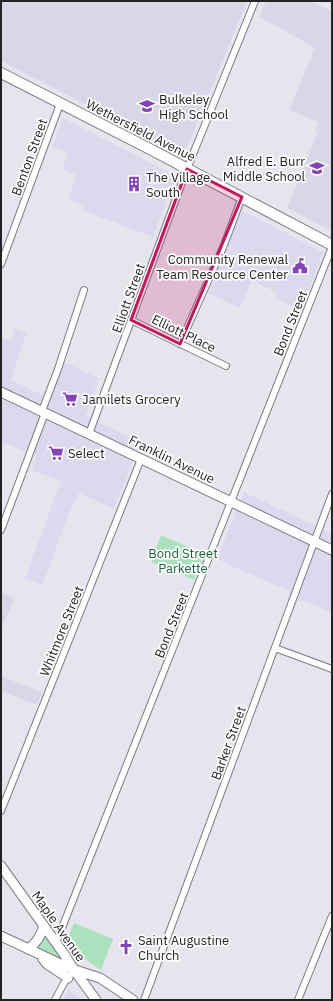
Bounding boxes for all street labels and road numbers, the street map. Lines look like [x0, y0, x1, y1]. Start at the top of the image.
street label: Wethersfield Avenue [83, 95, 198, 165]
street label: Benton Street [8, 116, 51, 198]
street label: Elliott Street [108, 261, 149, 335]
street label: Bond Street [270, 288, 311, 359]
street label: Elliott Place [149, 311, 219, 356]
street label: Franklin Avenue [126, 431, 218, 488]
street label: Whitmore Street [36, 584, 87, 679]
street label: Bond Street [151, 590, 192, 661]
street label: Barker Street [207, 704, 250, 782]
street label: Maple Avenue [28, 888, 89, 965]

